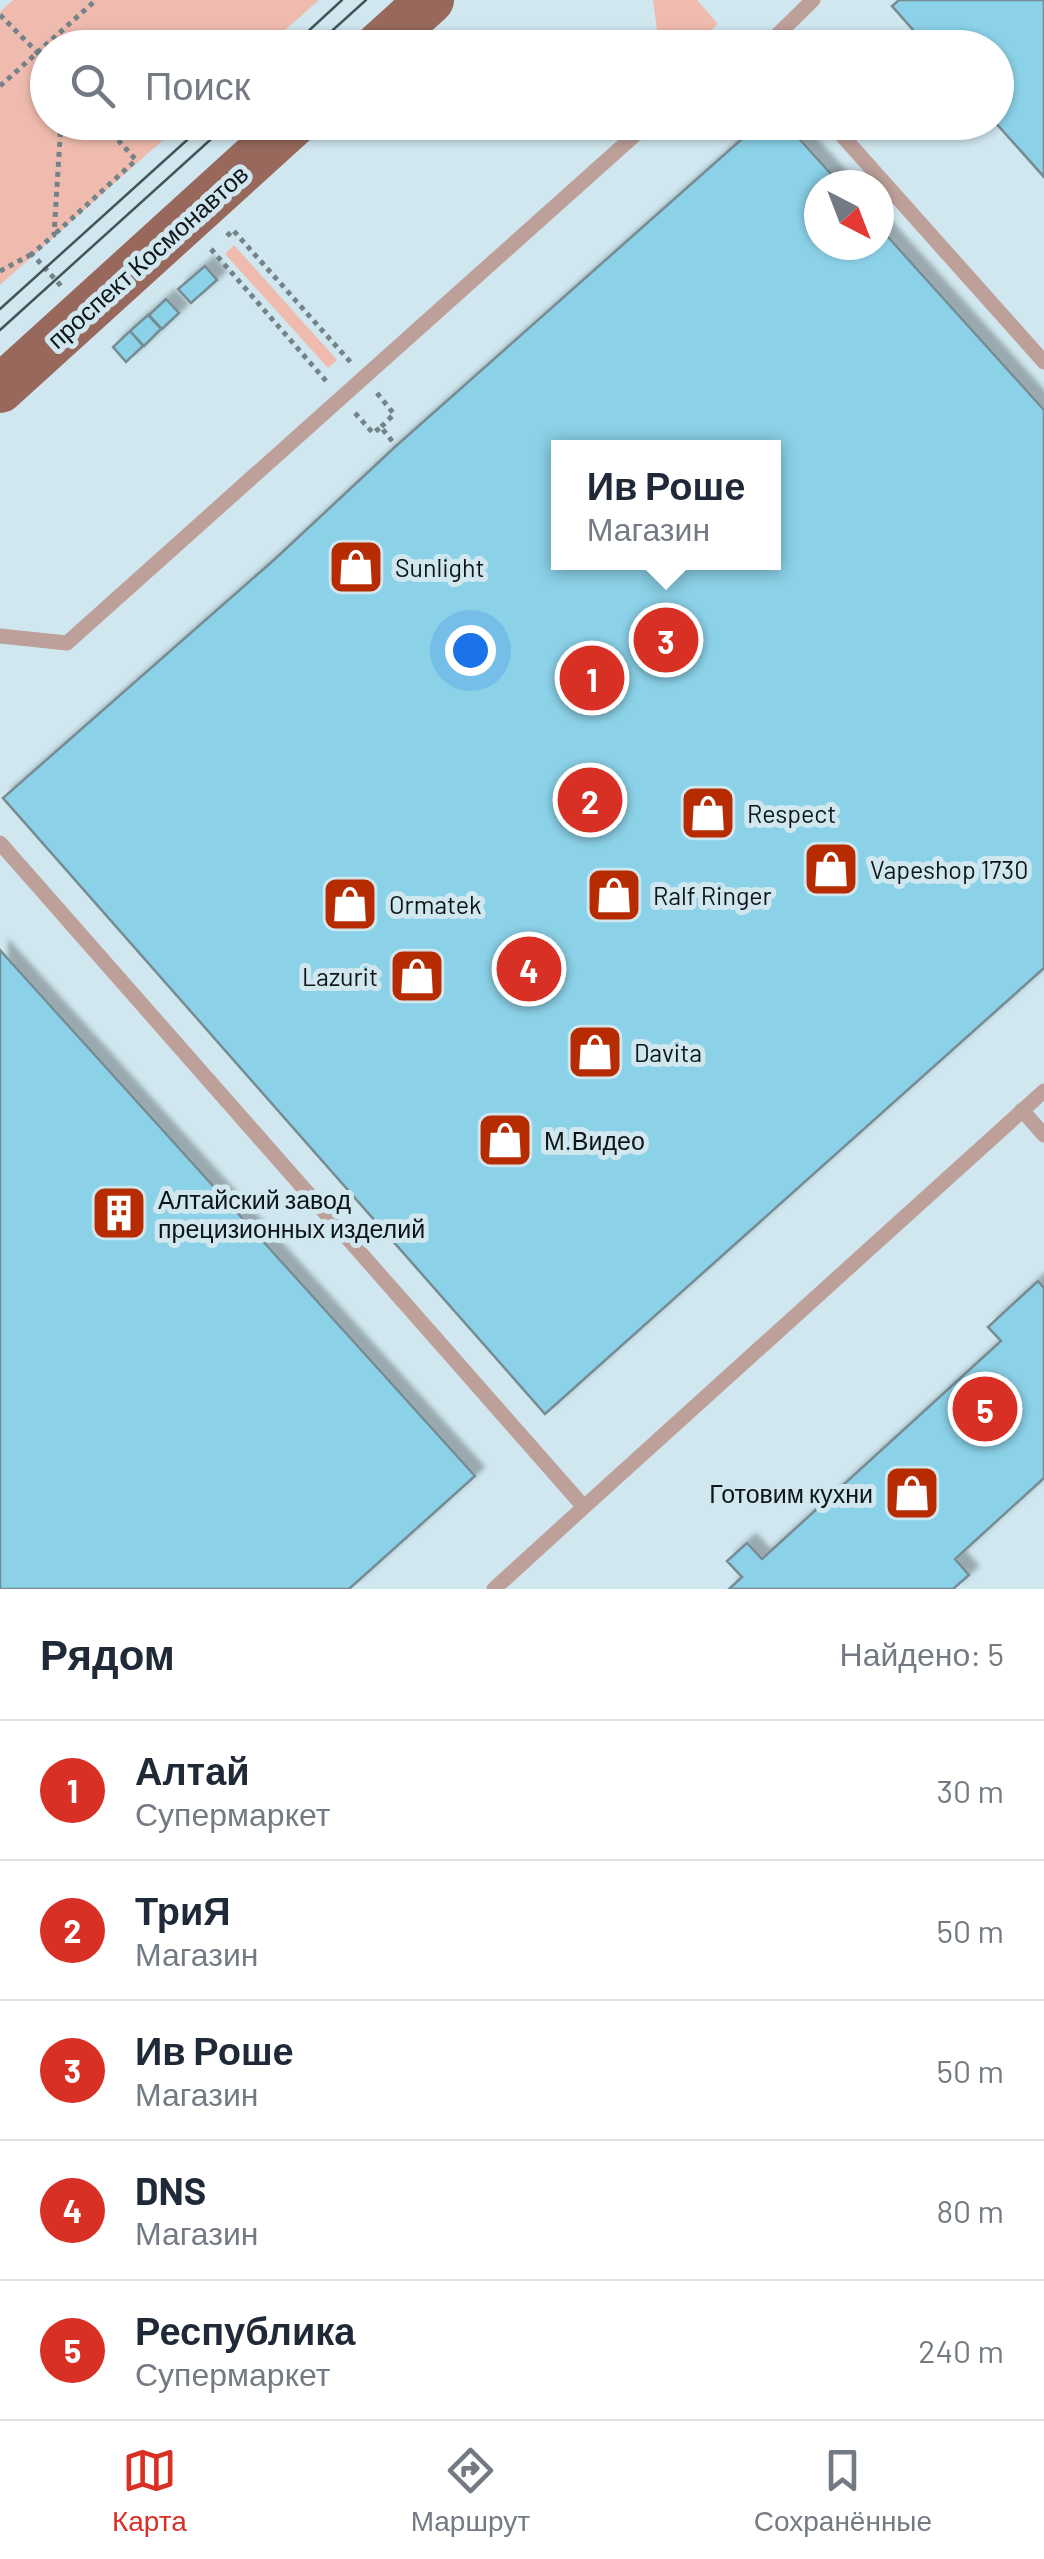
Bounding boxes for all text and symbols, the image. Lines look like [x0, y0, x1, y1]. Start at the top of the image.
search box [30, 30, 1014, 140]
icon: search [65, 58, 120, 113]
text: Поиск [145, 62, 250, 108]
street label: проспект Космонавтов [40, 158, 254, 354]
north arrow [804, 170, 894, 260]
popup [551, 440, 781, 570]
text: Ив Роше [587, 462, 745, 508]
text: Магазин [587, 509, 710, 547]
shop icon: Sunlight [326, 537, 386, 597]
place label: Sunlight [395, 552, 485, 582]
pin: 3 [634, 602, 698, 678]
your location [445, 625, 496, 676]
pin: 1 [560, 640, 624, 716]
pin: 2 [558, 762, 622, 838]
shop icon: Respect [678, 783, 738, 843]
place label: Respect [747, 798, 836, 828]
shop icon: Vapeshop 1730 [801, 839, 861, 899]
place label: Vapeshop 1730 [870, 854, 1028, 884]
shop icon: Ralf Ringer [584, 865, 644, 925]
shop icon: Ormatek [320, 874, 380, 934]
place label: Ralf Ringer [653, 880, 772, 910]
place label: Ormatek [389, 889, 482, 919]
pin: 4 [496, 932, 562, 1006]
shop icon: Lazurit [387, 946, 447, 1006]
place label: Lazurit [302, 961, 378, 991]
shop icon: Davita [565, 1022, 625, 1082]
place label: Davita [634, 1037, 702, 1067]
shop icon: М.Видео [475, 1110, 535, 1170]
place label: М.Видео [544, 1125, 645, 1155]
building icon: Алтайский завод прецизионных изделий [89, 1183, 149, 1243]
place label: Алтайский завод прецизионных изделий [158, 1184, 425, 1243]
pin: 5 [952, 1372, 1018, 1446]
shop icon: Готовим кухни [882, 1463, 942, 1523]
place label: Готовим кухни [709, 1478, 873, 1508]
text: Рядом [40, 1628, 175, 1678]
text: Найдено: 5 [840, 1634, 1004, 1672]
text: Алтай [135, 1747, 250, 1793]
text: 1 [67, 1771, 78, 1809]
text: 30 m [937, 1771, 1004, 1809]
text: Супермаркет [135, 1794, 330, 1832]
text: ТриЯ [135, 1887, 231, 1933]
text: 2 [64, 1911, 81, 1949]
text: 50 m [937, 1911, 1004, 1949]
text: Магазин [135, 1934, 258, 1972]
text: Ив Роше [135, 2027, 294, 2073]
text: 3 [64, 2051, 81, 2089]
text: 50 m [937, 2051, 1004, 2089]
text: Магазин [135, 2074, 258, 2112]
text: DNS [135, 2167, 206, 2213]
text: 4 [63, 2191, 82, 2229]
text: 80 m [936, 2191, 1004, 2229]
text: Магазин [135, 2213, 258, 2251]
text: Республика [135, 2307, 355, 2353]
text: 5 [64, 2331, 81, 2369]
text: 240 m [918, 2331, 1004, 2369]
text: Супермаркет [135, 2354, 330, 2392]
tab: Карта [112, 2443, 187, 2538]
tab: Маршрут [411, 2443, 530, 2538]
tab: Сохранённые [754, 2443, 932, 2538]

